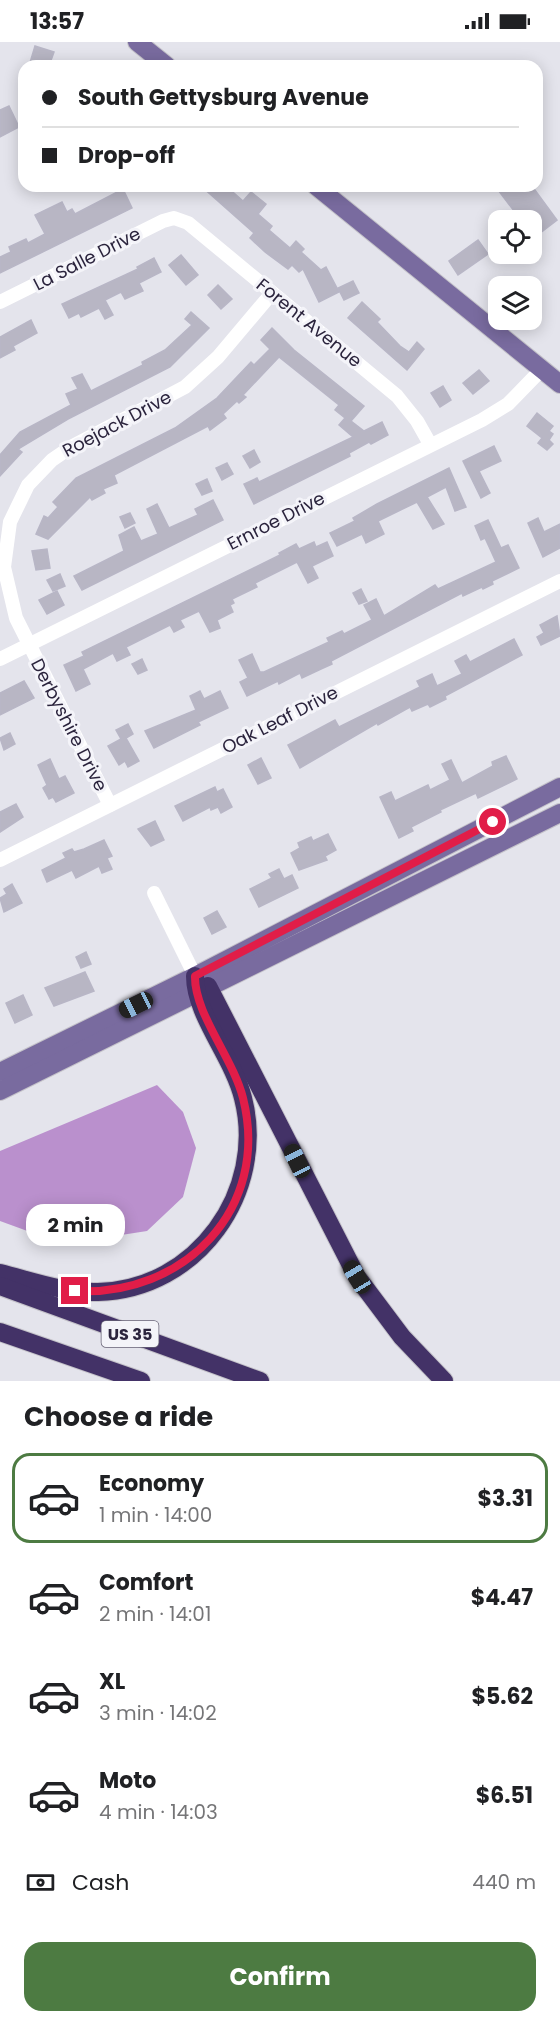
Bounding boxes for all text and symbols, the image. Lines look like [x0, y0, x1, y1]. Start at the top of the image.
text: 13:57 [30, 6, 84, 37]
text: South Gettysburg Avenue [78, 82, 369, 113]
text: Drop-off [78, 140, 175, 171]
map controls [488, 210, 542, 330]
button: locate [488, 210, 542, 264]
street label: La Salle Drive [29, 221, 145, 296]
street label: Forent Avenue [251, 272, 367, 373]
button: layers [488, 276, 542, 330]
street label: Roejack Drive [58, 384, 176, 463]
street label: Ernroe Drive [223, 485, 329, 556]
street label: Derbyshire Drive [25, 654, 114, 796]
street label: Oak Leaf Drive [217, 680, 342, 760]
route start [479, 808, 506, 835]
car [116, 989, 156, 1021]
car [281, 1141, 313, 1181]
callout: 2 min [26, 1204, 124, 1246]
text: 2 min [47, 1211, 104, 1239]
car [340, 1257, 374, 1297]
route end [61, 1277, 88, 1304]
road number: US 35 [102, 1321, 158, 1347]
text: Choose a ride [24, 1398, 213, 1435]
text: Economy [99, 1468, 204, 1499]
icon: car [27, 1471, 81, 1525]
text: $3.31 [477, 1483, 533, 1514]
text: 1 min · 14:00 [99, 1501, 212, 1529]
text: Comfort [99, 1567, 193, 1598]
icon: car [27, 1570, 81, 1624]
text: $4.47 [471, 1582, 533, 1613]
text: 2 min · 14:01 [99, 1600, 211, 1628]
text: XL [99, 1666, 125, 1697]
icon: car [27, 1669, 81, 1723]
text: $5.62 [471, 1681, 533, 1712]
text: 3 min · 14:02 [99, 1699, 217, 1727]
text: Moto [99, 1765, 156, 1796]
icon: car [27, 1768, 81, 1822]
text: $6.51 [476, 1780, 533, 1811]
text: 4 min · 14:03 [99, 1798, 218, 1826]
icon: cash [24, 1866, 57, 1899]
text: Cash [72, 1867, 129, 1898]
text: 440 m [472, 1868, 536, 1896]
button: Confirm [24, 1942, 536, 2011]

